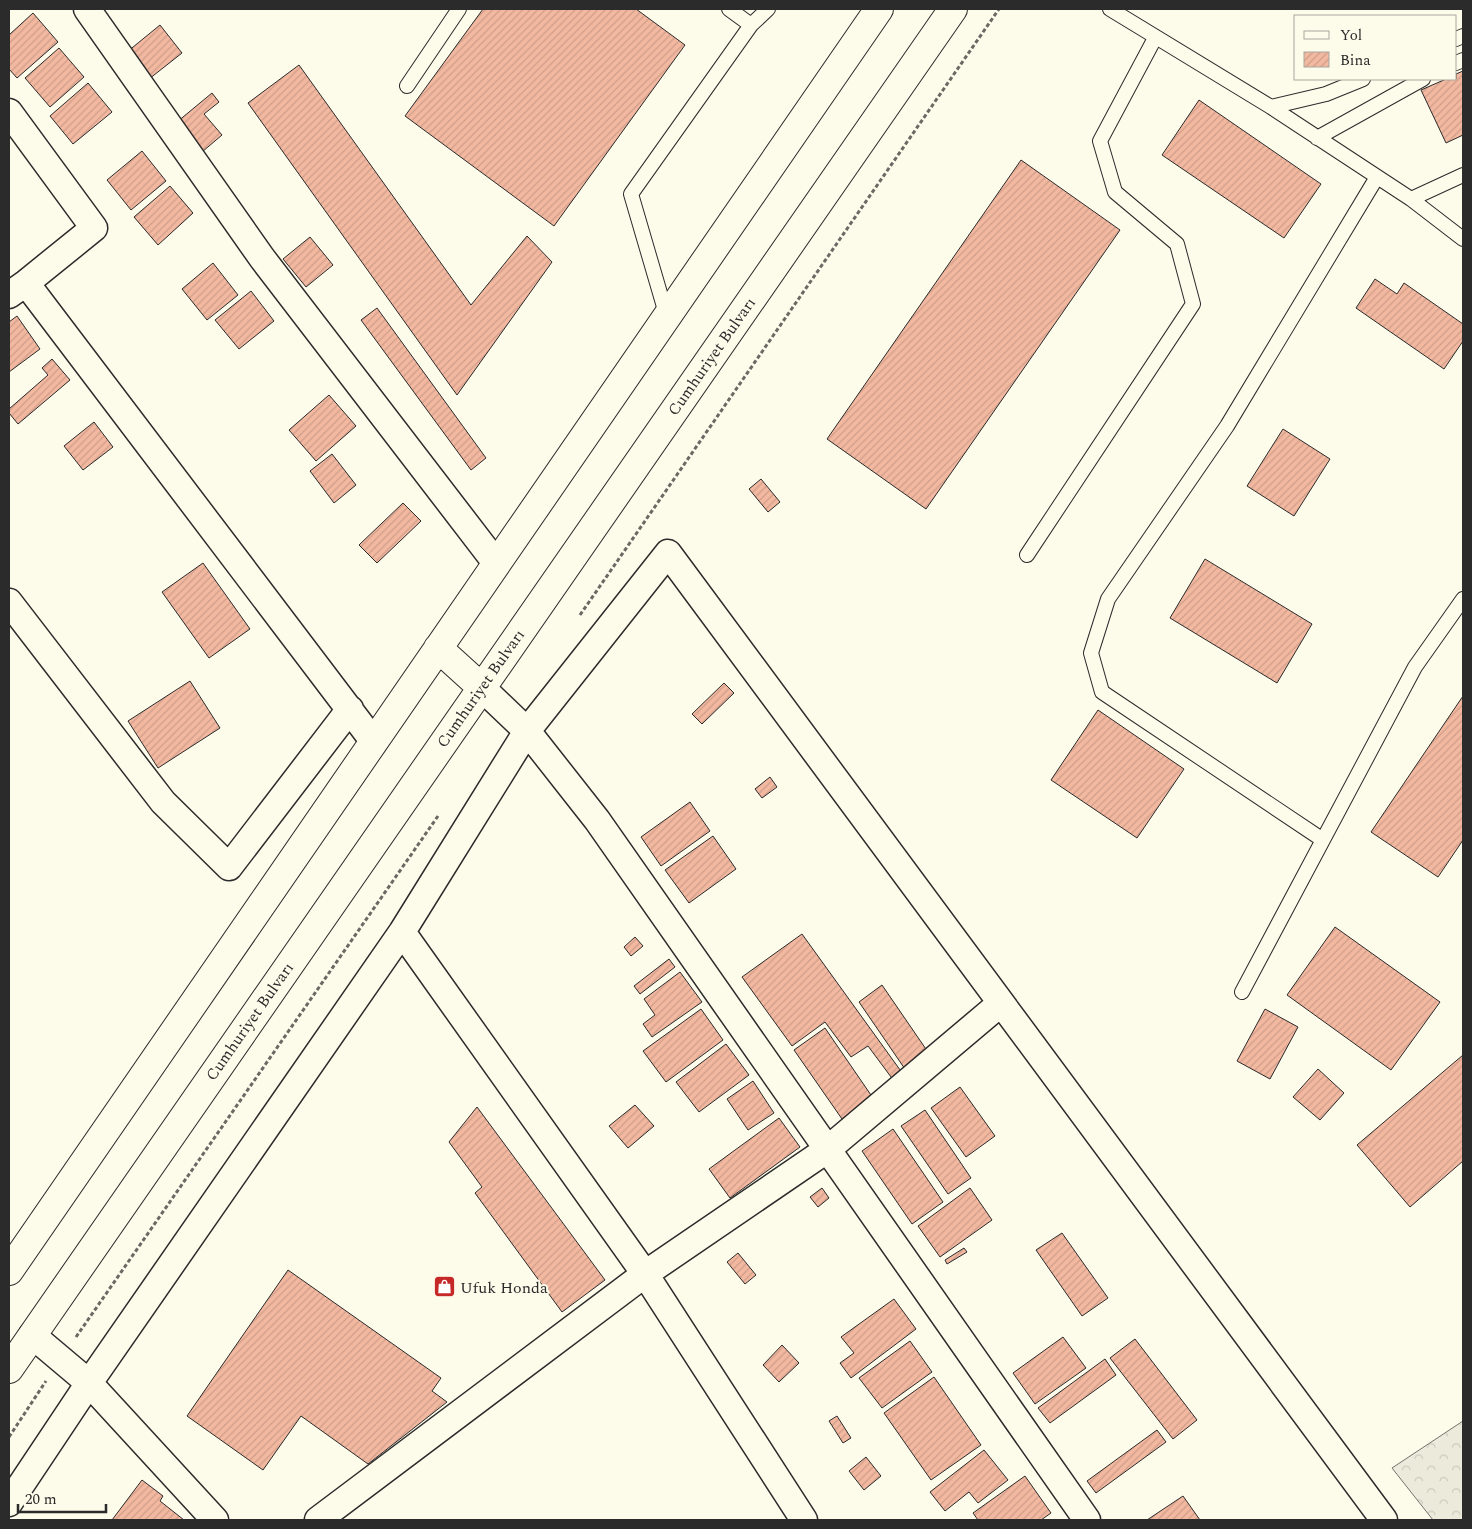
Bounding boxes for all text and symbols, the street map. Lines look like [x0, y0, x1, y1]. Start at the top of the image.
legend [1294, 15, 1457, 80]
text: Yol [1340, 24, 1362, 47]
text: Bina [1340, 49, 1371, 72]
street label: Cumhuriyet Bulvarı [662, 292, 762, 421]
street label: Cumhuriyet Bulvarı [431, 624, 531, 753]
street label: Cumhuriyet Bulvarı [200, 957, 300, 1086]
shop icon: Ufuk Honda [432, 1275, 456, 1299]
place label: Ufuk Honda [460, 1276, 548, 1300]
scale bar [18, 1482, 105, 1514]
text: 20 m [25, 1488, 57, 1511]

